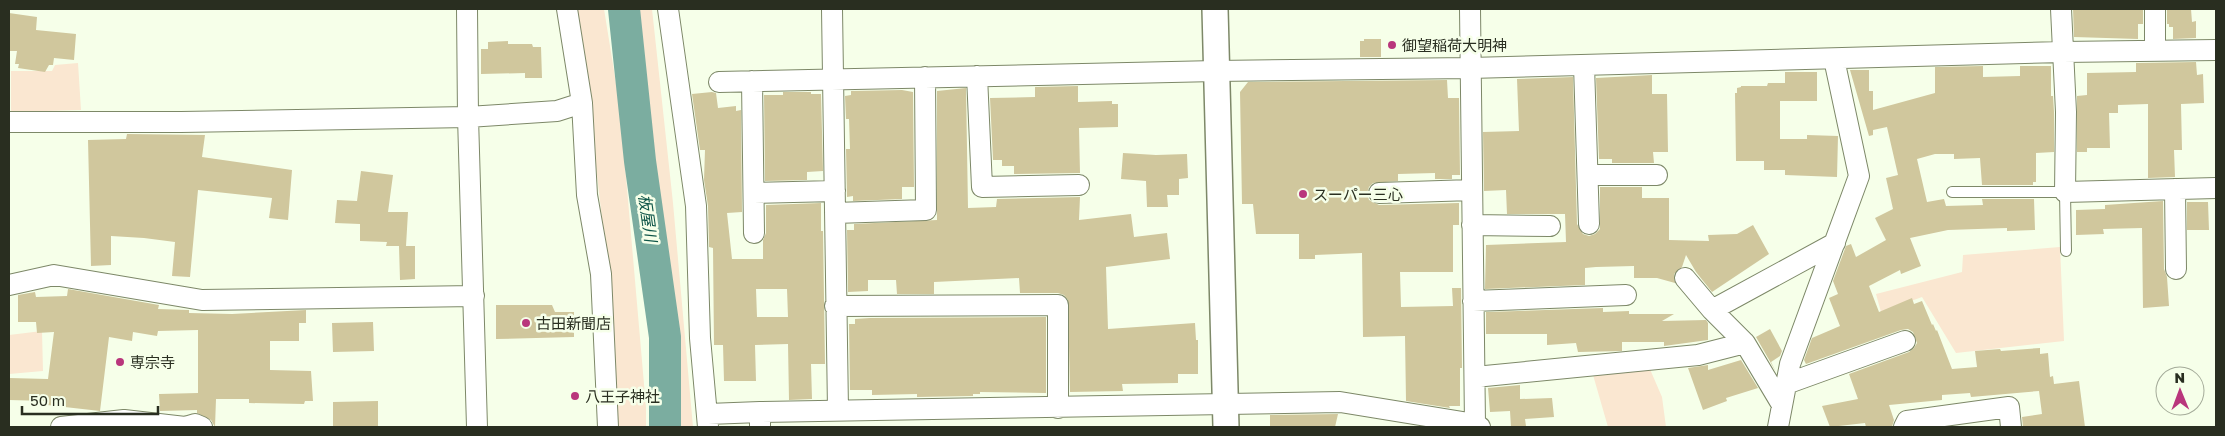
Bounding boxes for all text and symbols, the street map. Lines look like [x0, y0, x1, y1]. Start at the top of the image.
place label: 御望稲荷大明神 [1402, 36, 1507, 54]
marker: 御望稲荷大明神 [1386, 39, 1398, 51]
place label: スーパー三心 [1313, 185, 1403, 203]
marker: スーパー三心 [1297, 188, 1309, 200]
water label: 板屋川 [635, 193, 662, 245]
place label: 古田新聞店 [536, 314, 611, 332]
marker: 古田新聞店 [520, 317, 532, 329]
place label: 専宗寺 [130, 353, 175, 371]
marker: 専宗寺 [114, 356, 126, 368]
north arrow [2155, 366, 2205, 416]
text: N [2174, 369, 2185, 386]
scale bar [22, 384, 159, 416]
place label: 八王子神社 [585, 387, 660, 405]
marker: 八王子神社 [569, 390, 581, 402]
text: 50 m [30, 391, 65, 409]

